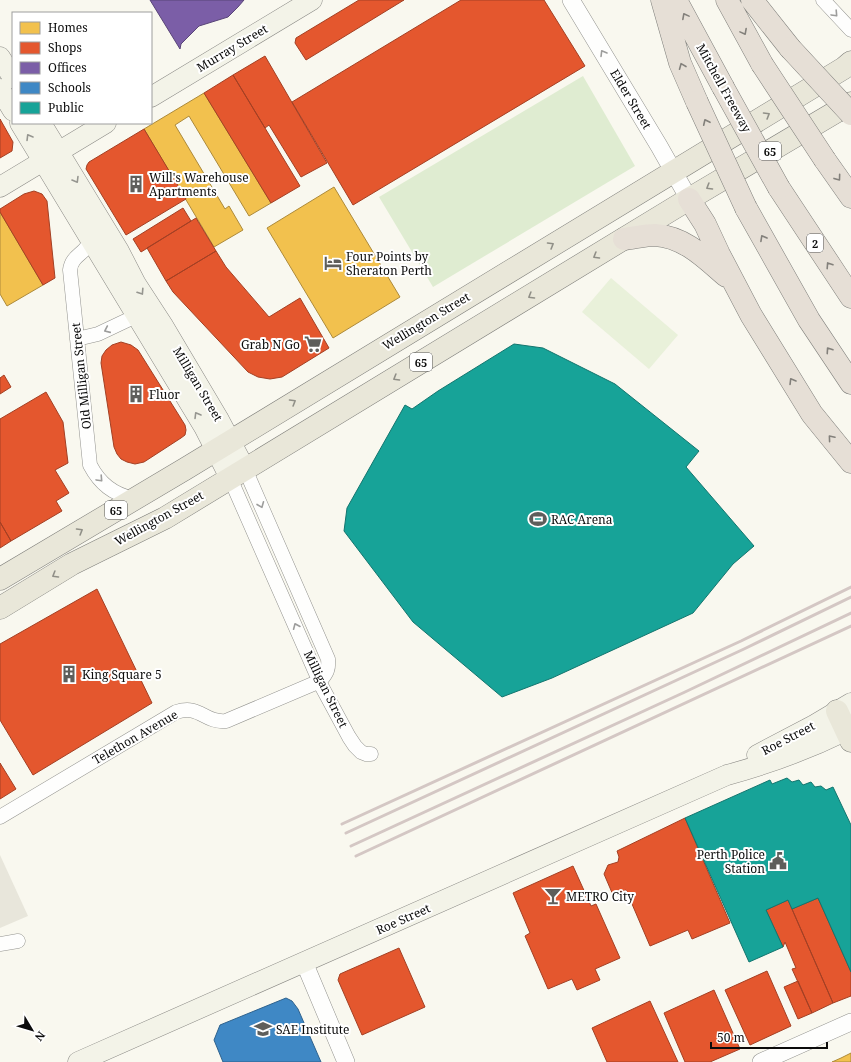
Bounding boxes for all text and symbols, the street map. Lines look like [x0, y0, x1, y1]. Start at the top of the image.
one-way arrow [831, 9, 838, 16]
legend [12, 12, 152, 124]
one-way arrow [682, 12, 689, 20]
text: Homes [48, 19, 88, 36]
street label: Murray Street [193, 20, 271, 76]
one-way arrow [740, 28, 747, 35]
text: Shops [48, 39, 82, 56]
street label: Mitchell Freeway [693, 41, 756, 136]
one-way arrow [600, 50, 608, 57]
text: Offices [48, 59, 87, 76]
one-way arrow [678, 63, 686, 70]
street label: Elder Street [606, 66, 656, 132]
text: Schools [48, 79, 91, 96]
text: Public [48, 99, 84, 116]
one-way arrow [763, 112, 770, 119]
one-way arrow [703, 119, 711, 126]
one-way arrow [26, 134, 33, 141]
road number: 65 [759, 142, 781, 160]
place label: Will's Warehouse Apartments [149, 169, 249, 200]
building icon: Will's Warehouse Apartments [126, 174, 146, 194]
one-way arrow [833, 174, 841, 181]
one-way arrow [71, 176, 78, 183]
one-way arrow [706, 182, 713, 190]
road number: 2 [807, 234, 823, 252]
one-way arrow [761, 235, 768, 243]
one-way arrow [547, 243, 554, 250]
place label: Four Points by Sheraton Perth [346, 248, 432, 279]
one-way arrow [593, 251, 600, 259]
hotel icon: Four Points by Sheraton Perth [323, 253, 343, 273]
one-way arrow [826, 262, 834, 269]
one-way arrow [136, 288, 143, 295]
street label: Wellington Street [379, 288, 473, 354]
one-way arrow [528, 291, 535, 298]
street label: Old Milligan Street [67, 322, 95, 430]
one-way arrow [104, 325, 112, 333]
supermarket icon: Grab N Go [303, 334, 323, 354]
place label: Grab N Go [241, 336, 300, 353]
street label: Milligan Street [169, 344, 227, 424]
one-way arrow [826, 347, 834, 354]
road number: 65 [410, 353, 432, 371]
one-way arrow [393, 373, 400, 380]
one-way arrow [789, 378, 796, 385]
building icon: Fluor [126, 384, 146, 404]
place label: Fluor [149, 386, 180, 403]
one-way arrow [289, 400, 296, 407]
one-way arrow [194, 412, 201, 419]
one-way arrow [829, 435, 836, 443]
one-way arrow [95, 474, 103, 482]
street label: Wellington Street [111, 487, 207, 549]
road number: 65 [105, 501, 127, 519]
one-way arrow [257, 501, 265, 508]
sports icon: RAC Arena [528, 509, 548, 529]
place label: RAC Arena [551, 511, 613, 528]
one-way arrow [76, 529, 83, 536]
one-way arrow [52, 570, 59, 577]
one-way arrow [293, 623, 301, 630]
street label: Milligan Street [300, 648, 352, 730]
building icon: King Square 5 [59, 664, 79, 684]
place label: King Square 5 [82, 666, 162, 683]
street label: Telethon Avenue [89, 706, 181, 768]
street label: Roe Street [758, 717, 818, 759]
place label: Perth Police Station [697, 846, 765, 877]
public building icon: Perth Police Station [768, 851, 788, 871]
bar icon: METRO City [543, 886, 563, 906]
place label: METRO City [566, 888, 634, 905]
street label: Roe Street [373, 899, 433, 939]
north arrow [12, 1010, 52, 1050]
school or university icon: SAE Institute [253, 1019, 273, 1039]
place label: SAE Institute [276, 1021, 349, 1038]
scale bar [711, 1024, 827, 1050]
text: N [31, 1028, 49, 1045]
text: 50 m [717, 1029, 745, 1046]

